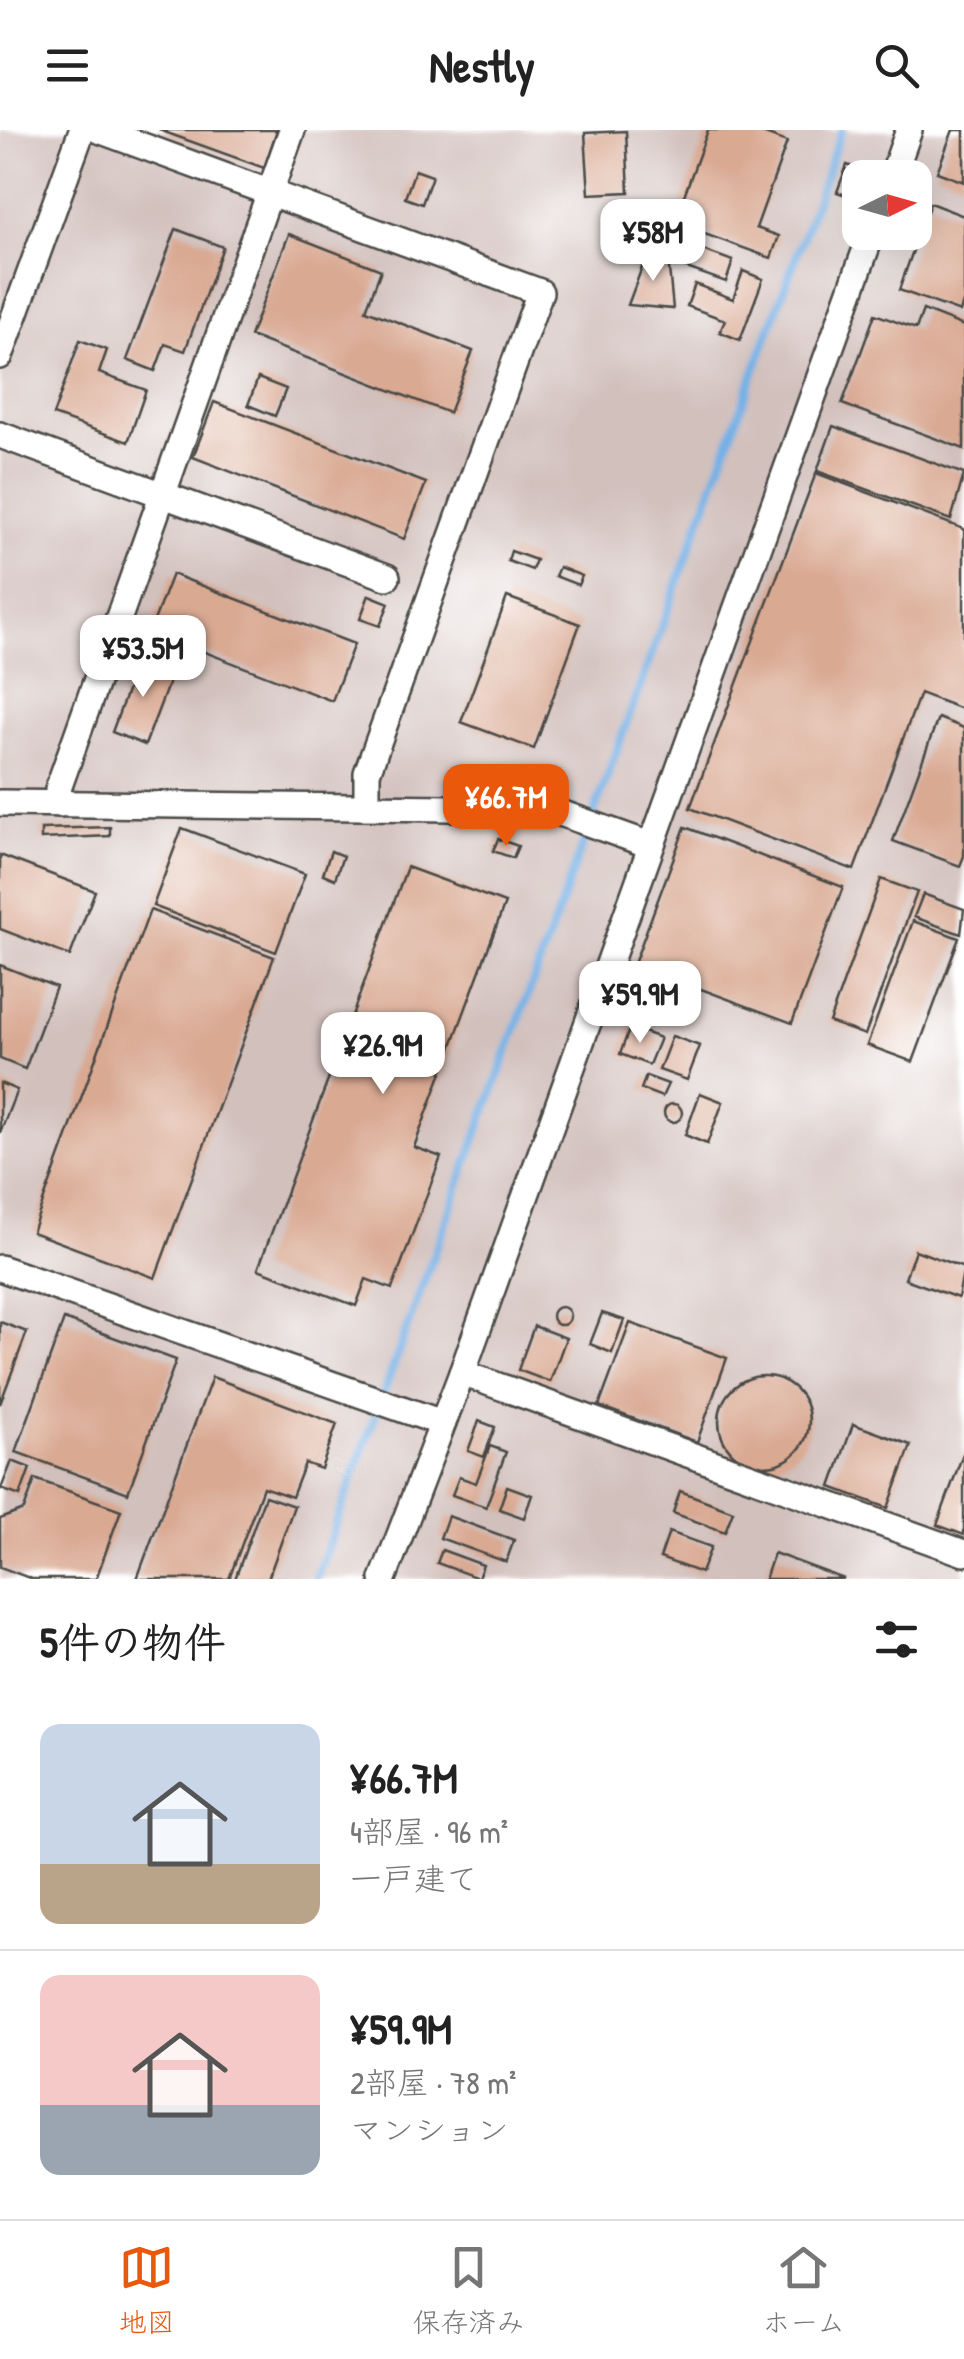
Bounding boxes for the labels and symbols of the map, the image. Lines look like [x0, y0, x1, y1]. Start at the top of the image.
north arrow [842, 160, 932, 250]
pin: ¥58M [594, 199, 712, 284]
pin: ¥53.5M [62, 615, 224, 700]
pin: ¥66.7M [425, 764, 587, 849]
pin: ¥59.9M [559, 961, 721, 1046]
pin: ¥26.9M [302, 1012, 464, 1097]

